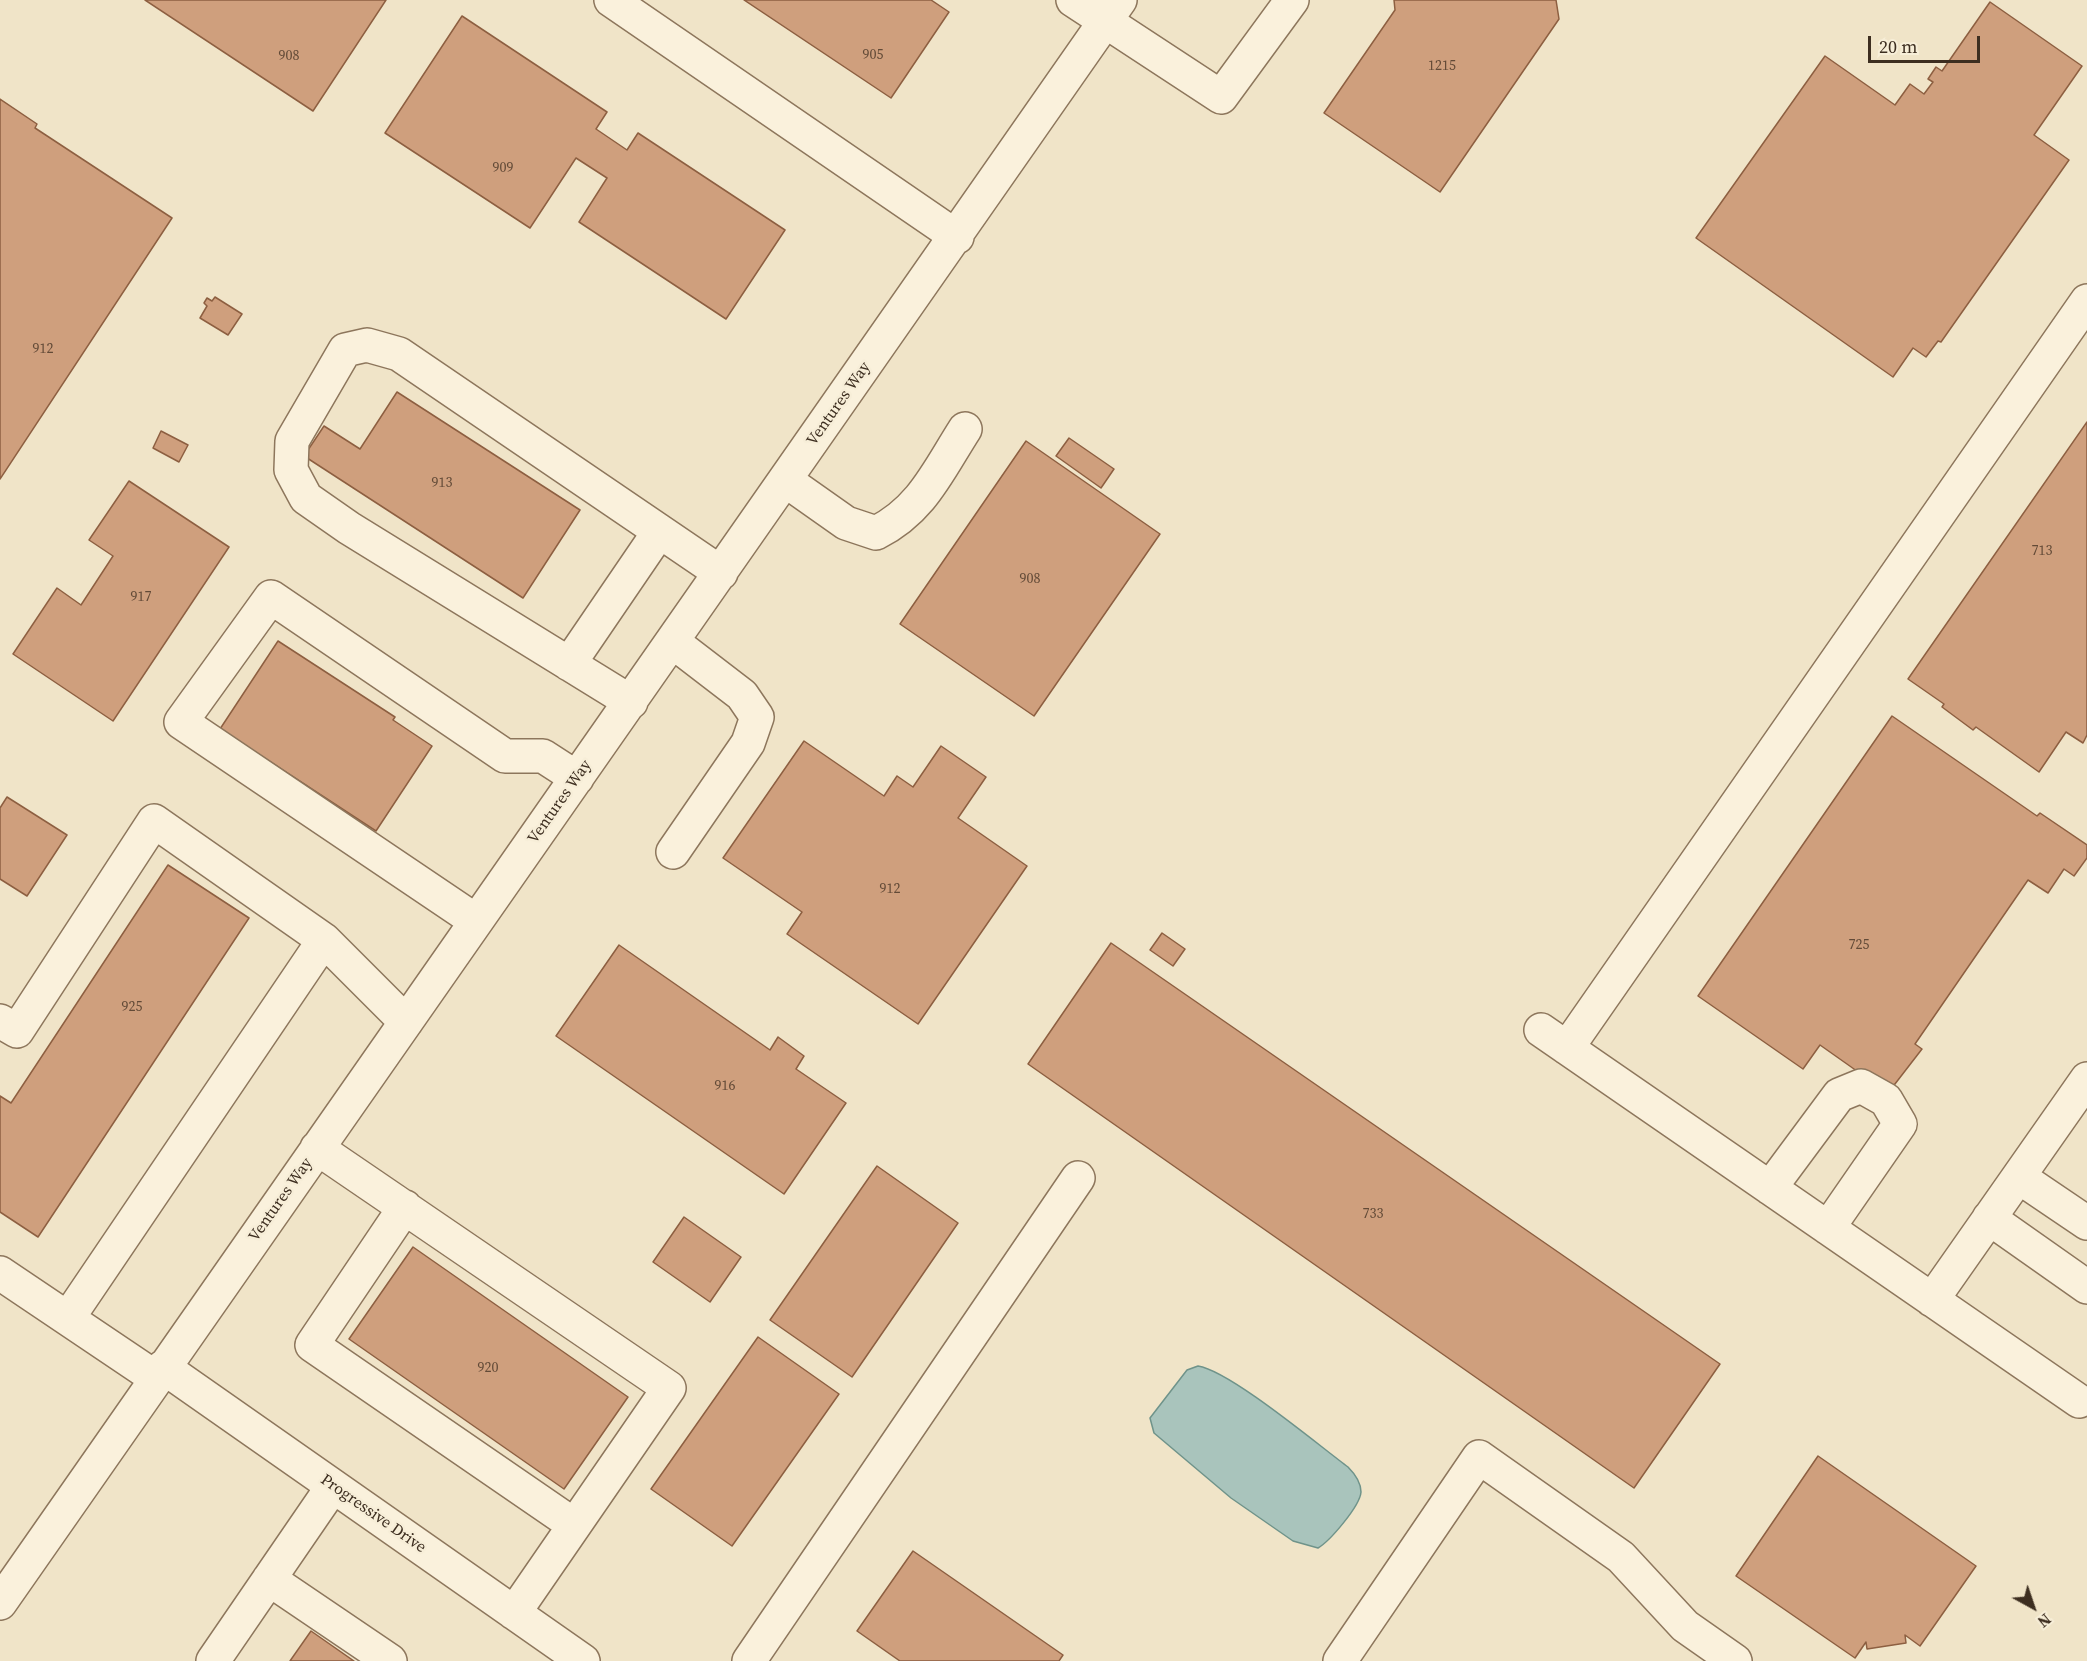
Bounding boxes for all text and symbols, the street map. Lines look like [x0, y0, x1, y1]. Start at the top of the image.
scale bar [1871, 24, 1984, 62]
text: 20 m [1879, 34, 1917, 59]
house number: 905 [863, 47, 883, 63]
house number: 908 [279, 48, 299, 64]
house number: 1215 [1428, 58, 1456, 74]
house number: 909 [493, 160, 513, 176]
house number: 912 [33, 341, 53, 357]
street label: Ventures Way [803, 358, 875, 450]
house number: 913 [432, 475, 452, 491]
house number: 713 [2032, 543, 2052, 559]
house number: 908 [1020, 571, 1040, 587]
house number: 917 [131, 589, 151, 605]
street label: Ventures Way [524, 756, 596, 848]
house number: 912 [880, 881, 900, 897]
house number: 725 [1849, 937, 1869, 953]
house number: 925 [122, 999, 142, 1015]
house number: 916 [715, 1078, 735, 1094]
street label: Ventures Way [245, 1154, 317, 1246]
house number: 733 [1363, 1206, 1383, 1222]
house number: 920 [478, 1360, 498, 1376]
street label: Progressive Drive [317, 1470, 429, 1558]
north arrow [2003, 1577, 2063, 1637]
text: N [2033, 1609, 2056, 1633]

